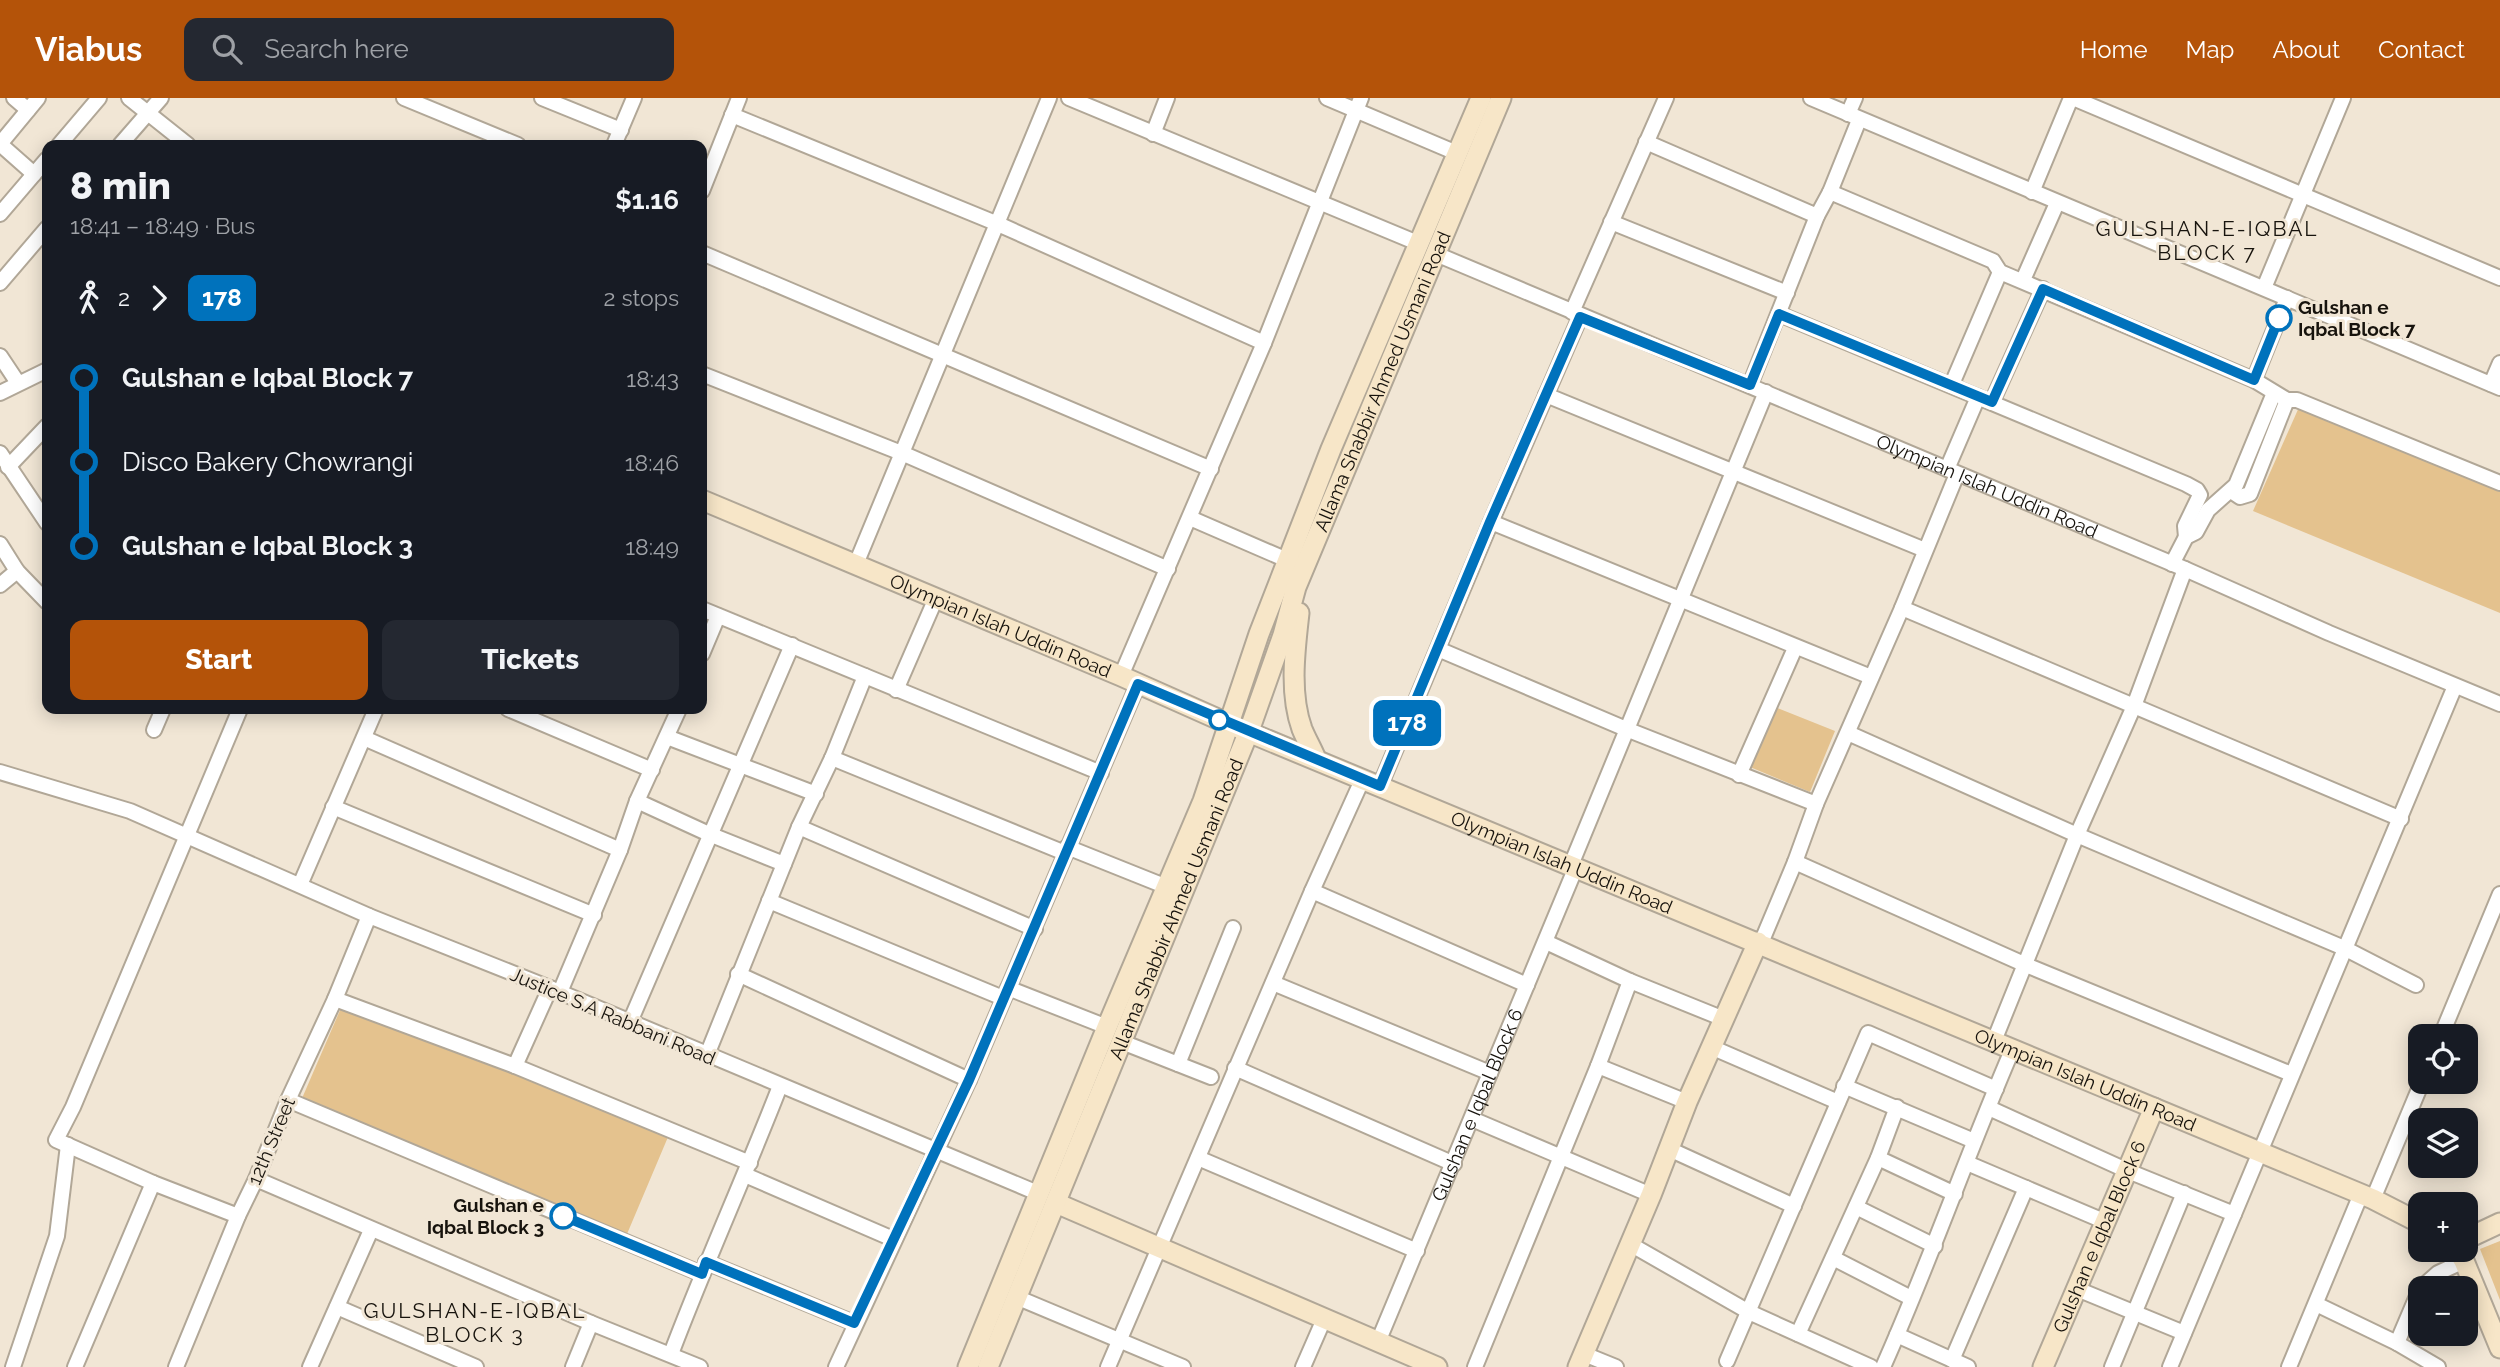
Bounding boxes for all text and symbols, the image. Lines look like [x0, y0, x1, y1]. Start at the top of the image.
search box [184, 18, 674, 81]
text: Viabus [35, 30, 142, 69]
icon: search [208, 30, 246, 68]
text: Search here [264, 34, 409, 64]
text: Home [2080, 35, 2148, 64]
text: Map [2186, 35, 2234, 64]
text: About [2272, 35, 2340, 64]
text: Contact [2378, 35, 2465, 64]
text: 8 min [70, 163, 171, 208]
text: $1.16 [615, 185, 679, 215]
text: 18:41 – 18:49 · Bus [70, 212, 255, 239]
district label: GULSHAN-E-IQBAL BLOCK 7 [2095, 216, 2319, 265]
street label: Allama Shabbir Ahmed Usmani Road [1310, 228, 1455, 535]
icon: walk [70, 279, 108, 317]
icon: forward [140, 279, 178, 317]
text: 178 [202, 283, 242, 312]
text: 2 [118, 284, 130, 311]
text: 2 stops [604, 284, 679, 311]
place label: Gulshan e Iqbal Block 7 [2298, 296, 2416, 340]
marker: Gulshan e Iqbal Block 7 [2266, 305, 2292, 331]
text: Gulshan e Iqbal Block 7 [122, 363, 413, 393]
text: 18:43 [626, 365, 679, 392]
street label: Olympian Islah Uddin Road [1873, 430, 2101, 542]
text: Disco Bakery Chowrangi [122, 447, 413, 477]
text: 18:46 [625, 449, 679, 476]
text: Gulshan e Iqbal Block 3 [122, 531, 413, 561]
text: 18:49 [625, 533, 679, 560]
street label: Olympian Islah Uddin Road [887, 569, 1115, 682]
button: Start [70, 620, 368, 700]
button: Tickets [382, 620, 679, 700]
line badge: 178 [1367, 700, 1447, 746]
text: 178 [1387, 708, 1427, 737]
unlabelled marker [1209, 710, 1229, 730]
street label: Allama Shabbir Ahmed Usmani Road [1104, 755, 1248, 1063]
street label: Olympian Islah Uddin Road [1448, 806, 1676, 918]
street label: Justice S.A Rabbani Road [507, 963, 719, 1069]
street label: Gulshan e Iqbal Block 6 [1427, 1005, 1527, 1204]
street label: Olympian Islah Uddin Road [1971, 1024, 2200, 1135]
map controls [2408, 1024, 2478, 1346]
button: locate [2408, 1024, 2478, 1094]
street label: 12th Street [243, 1093, 300, 1188]
button: layers [2408, 1108, 2478, 1178]
street label: Gulshan e Iqbal Block 6 [2048, 1137, 2150, 1336]
button: + [2408, 1192, 2478, 1262]
place label: Gulshan e Iqbal Block 3 [427, 1194, 544, 1238]
marker: Gulshan e Iqbal Block 3 [550, 1203, 576, 1229]
button: − [2408, 1276, 2478, 1346]
district label: GULSHAN-E-IQBAL BLOCK 3 [363, 1298, 587, 1347]

